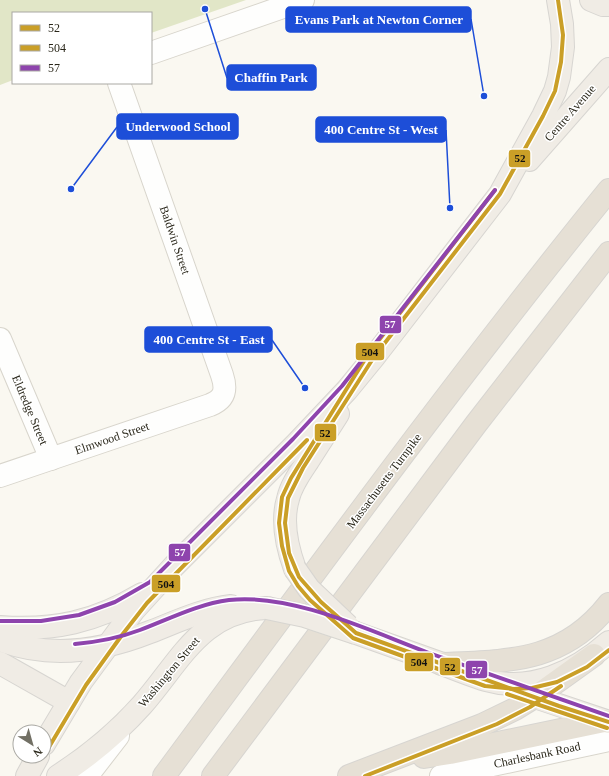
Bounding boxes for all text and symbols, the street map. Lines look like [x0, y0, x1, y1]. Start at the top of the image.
callout: Evans Park at Newton Corner [286, 7, 471, 32]
legend [12, 12, 152, 84]
text: Evans Park at Newton Corner [295, 12, 463, 27]
text: 52 [48, 21, 60, 35]
text: 504 [48, 41, 66, 55]
text: 57 [48, 61, 60, 75]
callout: Chaffin Park [227, 65, 316, 90]
text: Chaffin Park [234, 70, 308, 85]
street label: Centre Avenue [542, 82, 598, 144]
callout: Underwood School [117, 114, 238, 139]
callout: 400 Centre St - West [316, 117, 446, 142]
text: Underwood School [125, 119, 231, 134]
text: 400 Centre St - West [324, 122, 438, 137]
line badge: 52 [508, 149, 531, 168]
text: 52 [515, 152, 526, 164]
street label: Baldwin Street [157, 204, 193, 277]
line badge: 57 [379, 315, 402, 334]
text: 57 [385, 318, 396, 330]
callout: 400 Centre St - East [145, 327, 272, 352]
text: 400 Centre St - East [154, 332, 265, 347]
line badge: 504 [355, 342, 385, 361]
text: 504 [362, 346, 379, 358]
street label: Eldredge Street [9, 373, 51, 448]
street label: Elmwood Street [73, 419, 152, 457]
line badge: 52 [314, 423, 337, 442]
text: 52 [320, 427, 331, 439]
street label: Massachusetts Turnpike [344, 431, 424, 531]
line badge: 57 [168, 543, 191, 562]
text: 57 [175, 546, 186, 558]
line badge: 504 [151, 574, 181, 593]
text: 504 [158, 578, 175, 590]
street label: Washington Street [135, 633, 203, 710]
line badge: 504 [404, 652, 434, 672]
text: 504 [411, 656, 428, 668]
line badge: 52 [439, 657, 461, 676]
line badge: 57 [465, 660, 488, 679]
text: 52 [445, 661, 456, 673]
text: 57 [472, 664, 483, 676]
north arrow [12, 724, 52, 764]
street label: Charlesbank Road [492, 739, 582, 771]
text: N [31, 745, 45, 759]

